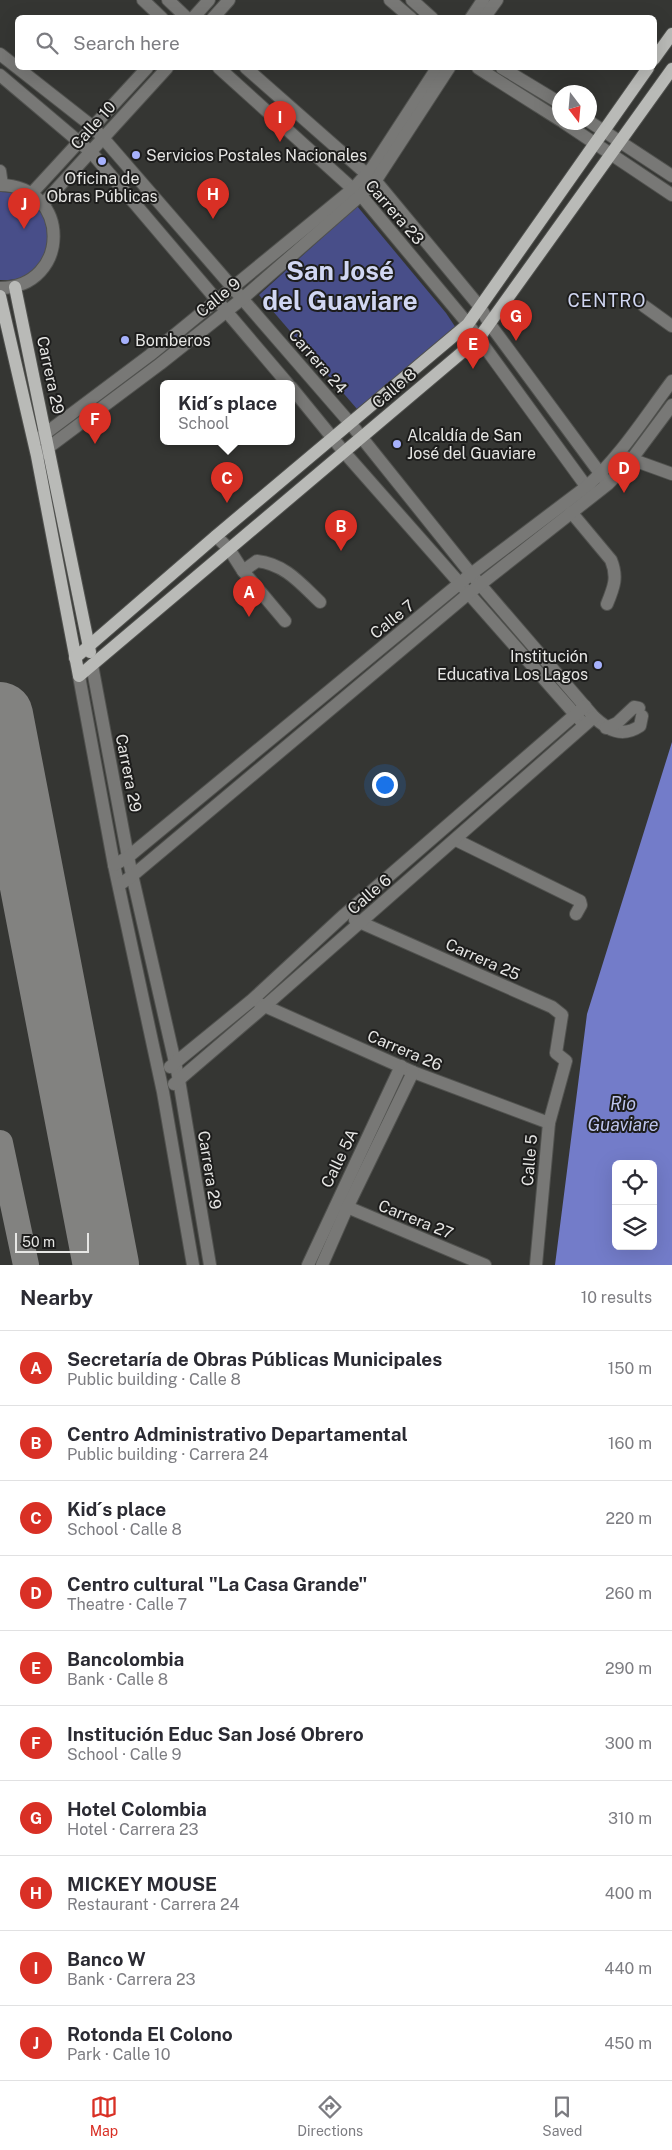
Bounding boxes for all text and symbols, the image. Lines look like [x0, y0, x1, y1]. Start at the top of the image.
search box [15, 15, 657, 70]
icon: search [33, 29, 61, 57]
text: Search here [73, 32, 180, 54]
north arrow [552, 85, 597, 130]
street label: Calle 10 [67, 97, 120, 153]
pin: I [264, 101, 296, 142]
place label: Servicios Postales Nacionales [146, 146, 367, 165]
marker: Servicios Postales Nacionales [130, 149, 142, 161]
marker: Oficina de Obras Públicas [96, 155, 108, 167]
place label: Oficina de Obras Públicas [46, 169, 158, 206]
street label: Carrera 23 [361, 176, 428, 249]
pin: H [197, 178, 229, 219]
pin: J [8, 188, 40, 229]
district label: San José del Guaviare [262, 255, 418, 316]
street label: Calle 9 [192, 274, 244, 321]
district label: CENTRO [567, 290, 647, 311]
pin: G [500, 300, 532, 341]
street label: Carrera 24 [284, 325, 351, 398]
pin: E [457, 328, 489, 369]
place label: Bomberos [135, 331, 211, 350]
street label: Carrera 29 [33, 334, 68, 416]
marker: Bomberos [119, 334, 131, 346]
street label: Calle 8 [368, 364, 420, 412]
popup [160, 380, 295, 445]
text: Kid´s place [178, 392, 277, 414]
pin: F [79, 403, 111, 444]
text: School [178, 414, 229, 433]
place label: Alcaldía de San José del Guaviare [407, 426, 536, 463]
marker: Alcaldía de San José del Guaviare [391, 438, 403, 450]
pin: D [608, 452, 640, 493]
pin: C [211, 462, 243, 503]
pin: B [325, 510, 357, 551]
pin: A [233, 576, 265, 617]
street label: Calle 7 [366, 596, 418, 643]
place label: Institución Educativa Los Lagos [437, 647, 588, 684]
marker: Institución Educativa Los Lagos [592, 659, 604, 671]
street label: Carrera 29 [112, 732, 145, 814]
your location [372, 772, 398, 798]
street label: Calle 6 [344, 870, 395, 918]
street label: Carrera 25 [443, 935, 523, 984]
street label: Carrera 26 [365, 1026, 445, 1075]
water label: Rio Guaviare [587, 1093, 659, 1135]
street label: Calle 5A [317, 1126, 362, 1191]
street label: Carrera 29 [194, 1129, 225, 1211]
street label: Calle 5 [518, 1133, 541, 1187]
map controls [612, 1160, 657, 1250]
button: locate [612, 1160, 657, 1205]
street label: Carrera 27 [376, 1196, 456, 1243]
button: layers [612, 1205, 657, 1250]
scale bar [15, 1230, 89, 1253]
text: 50 m [22, 1234, 55, 1250]
text: Nearby [20, 1285, 93, 1310]
text: 10 results [581, 1288, 652, 1307]
text: Secretaría de Obras Públicas Municipales [67, 1348, 442, 1370]
text: A [30, 1359, 42, 1378]
text: 150 m [608, 1359, 652, 1378]
text: Public building · Calle 8 [67, 1370, 241, 1389]
text: Centro Administrativo Departamental [67, 1423, 408, 1445]
text: B [31, 1434, 41, 1453]
text: 160 m [608, 1434, 652, 1453]
text: Public building · Carrera 24 [67, 1445, 268, 1464]
text: Kid´s place [67, 1498, 166, 1520]
text: C [30, 1509, 42, 1528]
text: 220 m [605, 1509, 652, 1528]
text: School · Calle 8 [67, 1520, 182, 1539]
text: Centro cultural "La Casa Grande" [67, 1573, 367, 1595]
text: D [30, 1584, 42, 1603]
text: 260 m [605, 1584, 652, 1603]
text: Theatre · Calle 7 [67, 1595, 187, 1614]
text: Bancolombia [67, 1648, 184, 1670]
text: E [31, 1659, 41, 1678]
text: 290 m [605, 1659, 652, 1678]
text: Bank · Calle 8 [67, 1670, 168, 1689]
text: Institución Educ San José Obrero [67, 1723, 364, 1745]
text: F [31, 1734, 41, 1753]
text: 300 m [605, 1734, 652, 1753]
text: School · Calle 9 [67, 1745, 181, 1764]
text: Hotel Colombia [67, 1798, 207, 1820]
text: G [30, 1809, 42, 1828]
text: 310 m [608, 1809, 652, 1828]
text: Hotel · Carrera 23 [67, 1820, 199, 1839]
text: MICKEY MOUSE [67, 1873, 217, 1895]
text: H [30, 1884, 42, 1903]
text: 400 m [605, 1884, 652, 1903]
text: Restaurant · Carrera 24 [67, 1895, 240, 1914]
text: Banco W [67, 1948, 146, 1970]
text: I [34, 1959, 38, 1978]
text: 440 m [604, 1959, 652, 1978]
text: Bank · Carrera 23 [67, 1970, 196, 1989]
text: Rotonda El Colono [67, 2023, 233, 2045]
text: J [33, 2034, 39, 2053]
text: 450 m [604, 2034, 652, 2053]
text: Park · Calle 10 [67, 2045, 170, 2064]
tab: Map [90, 2093, 118, 2139]
tab: Directions [297, 2093, 363, 2139]
tab: Saved [542, 2093, 582, 2139]

